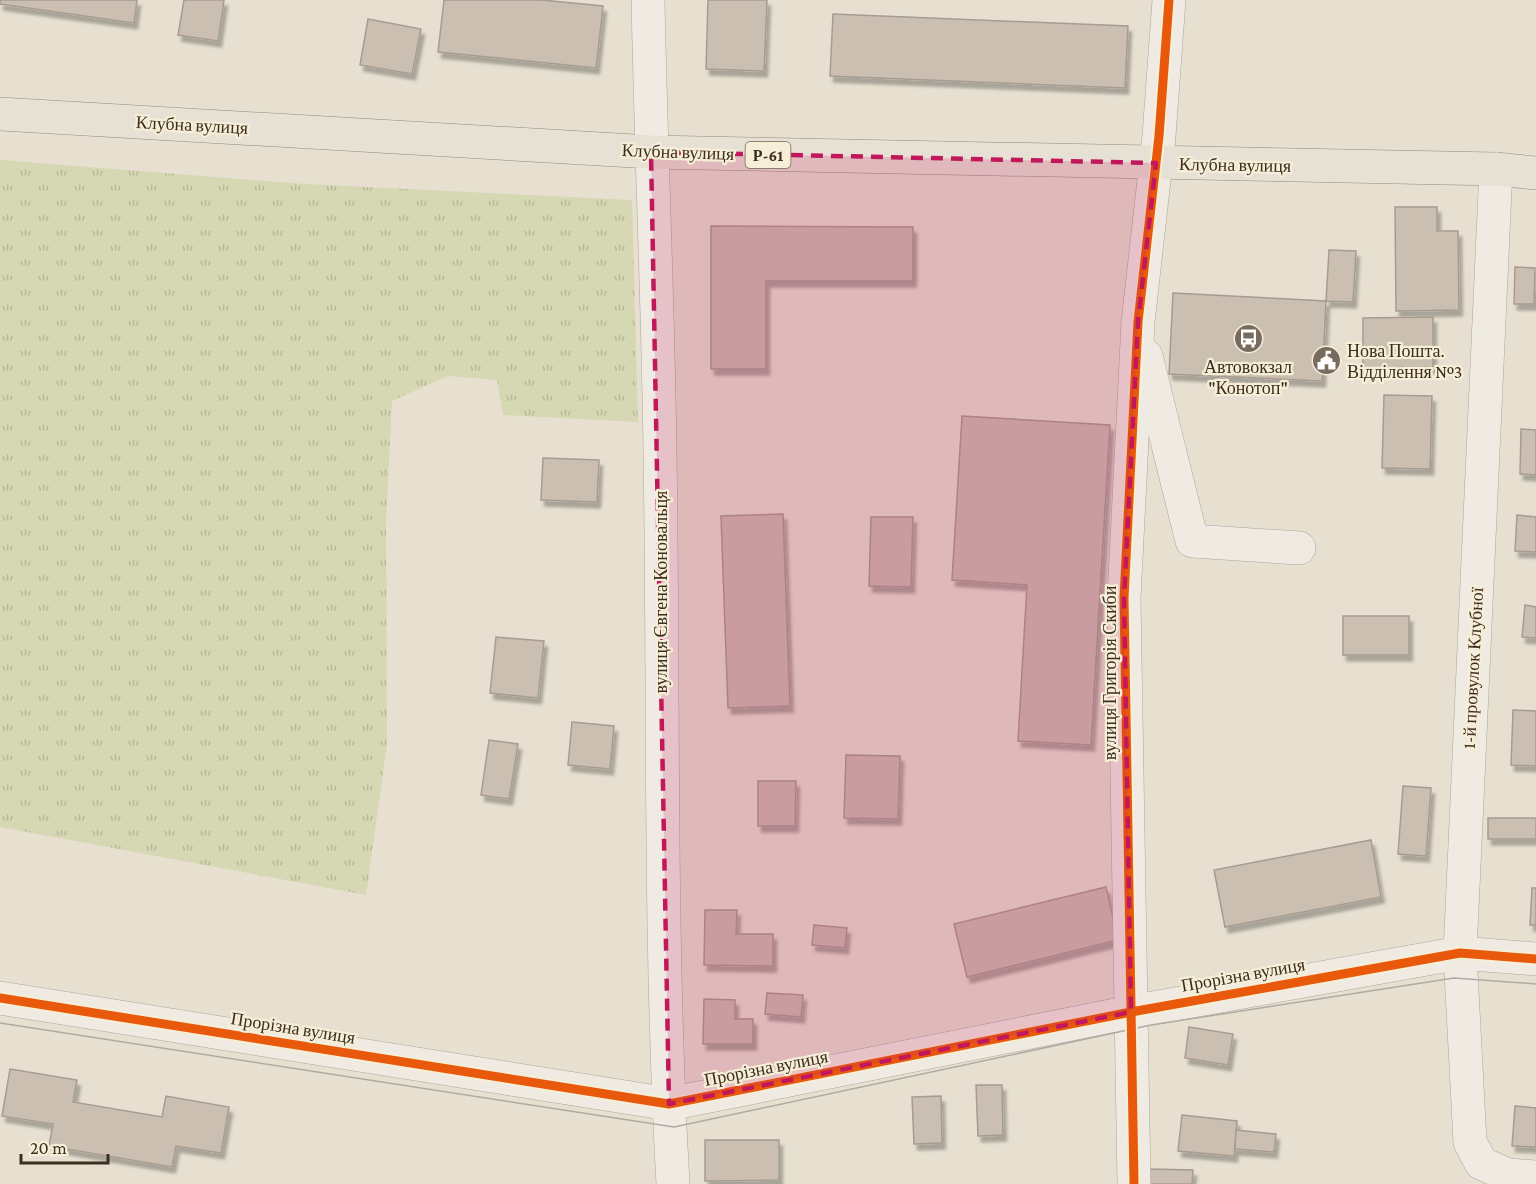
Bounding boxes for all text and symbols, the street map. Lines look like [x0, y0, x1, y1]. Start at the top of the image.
street label: Клубна вулиця [135, 112, 249, 138]
street label: Клубна вулиця [621, 140, 735, 164]
road number: Р-61 [746, 142, 790, 168]
street label: Клубна вулиця [1179, 154, 1291, 176]
bus stop icon: Автовокзал "Конотоп" [1232, 322, 1264, 354]
place label: Нова Пошта. Відділення №3 [1347, 341, 1462, 382]
public building icon: Нова Пошта. Відділення №3 [1310, 345, 1342, 377]
place label: Автовокзал "Конотоп" [1204, 357, 1292, 398]
street label: вулиця Євгена Коновальця [651, 491, 671, 693]
street label: вулиця Григорія Скиби [1100, 585, 1120, 760]
street label: 1-й провулок Клубної [1459, 587, 1487, 749]
street label: Прорізна вулиця [1179, 954, 1307, 996]
street label: Прорізна вулиця [229, 1008, 357, 1048]
street label: Прорізна вулиця [702, 1046, 830, 1090]
scale bar [21, 1127, 108, 1165]
text: 20 m [30, 1138, 67, 1158]

